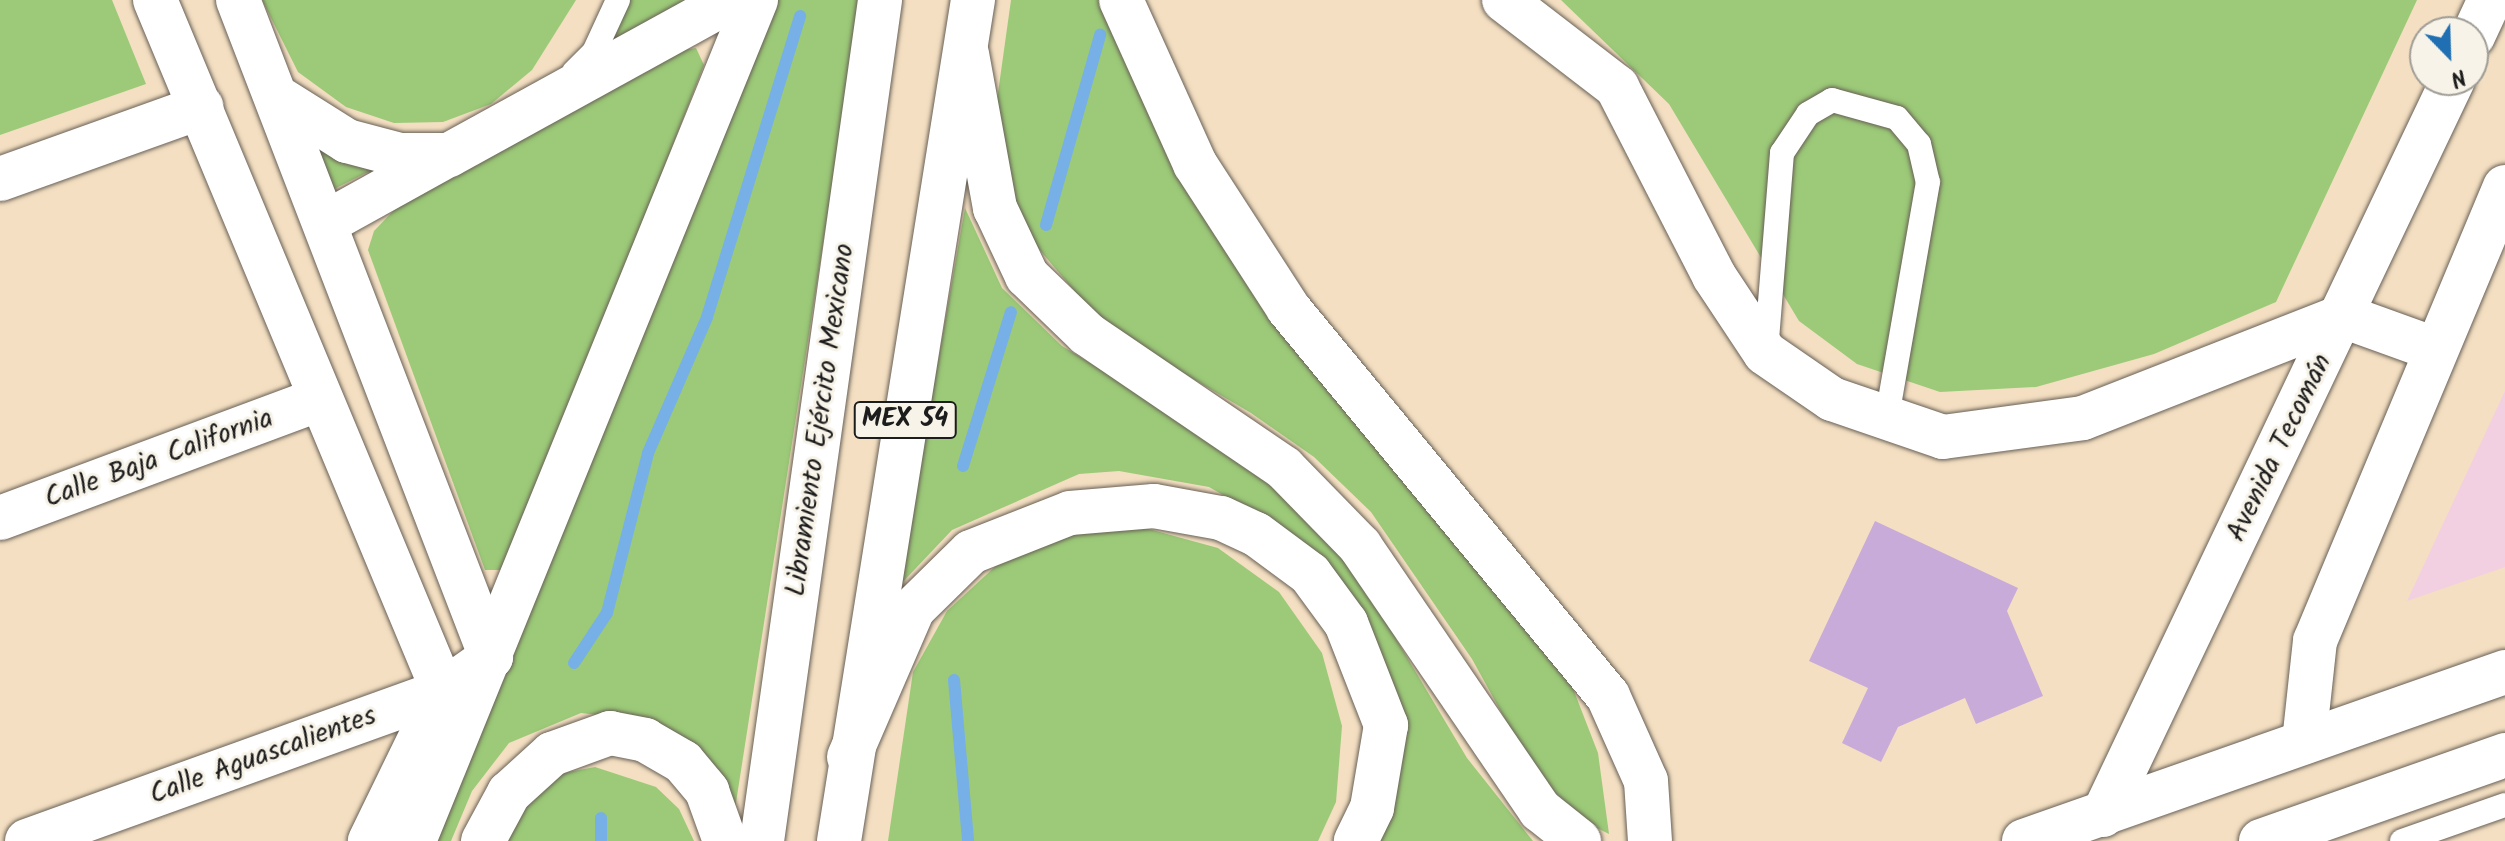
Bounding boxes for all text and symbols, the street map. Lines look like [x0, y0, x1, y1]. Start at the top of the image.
north arrow [2409, 16, 2489, 96]
text: N [2445, 58, 2471, 96]
street label: Libramiento Ejército Mexicano [780, 242, 862, 598]
street label: Avenida Tecomán [2220, 349, 2340, 547]
road number: MEX 54 [853, 398, 957, 442]
street label: Calle Baja California [40, 402, 278, 516]
street label: Calle Aguascalientes [145, 699, 381, 813]

